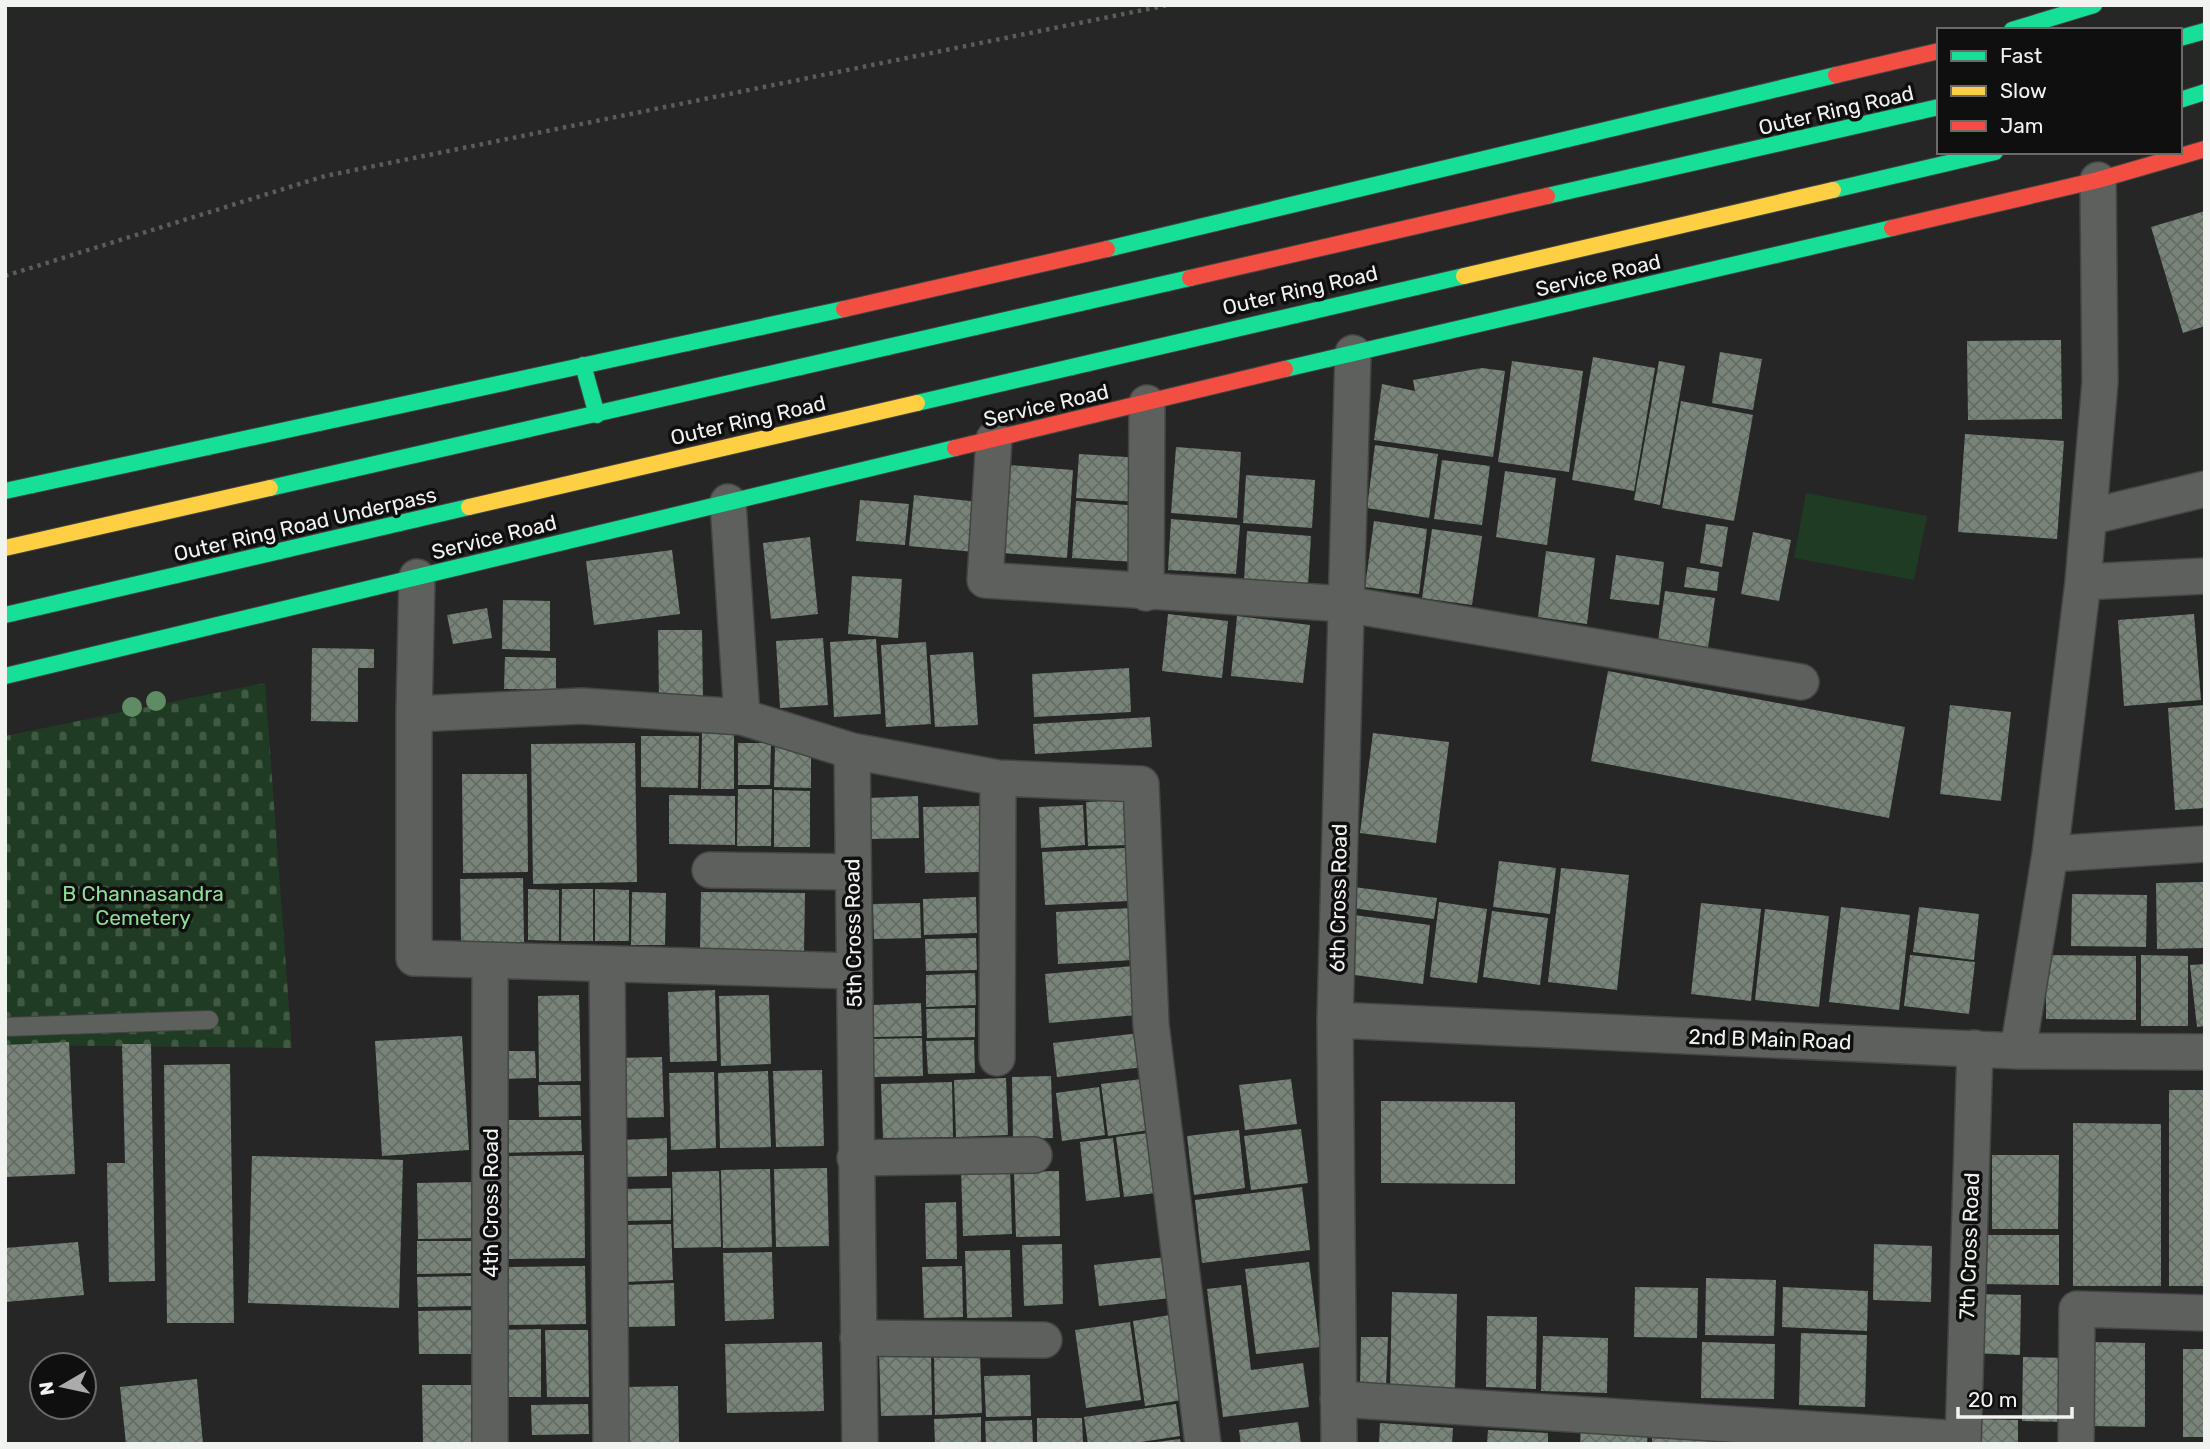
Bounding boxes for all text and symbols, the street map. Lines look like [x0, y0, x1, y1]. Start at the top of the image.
legend [1937, 28, 2182, 154]
text: Fast [2000, 43, 2042, 68]
text: Slow [2000, 78, 2047, 103]
street label: Outer Ring Road [1756, 80, 1916, 140]
text: Jam [2000, 113, 2044, 138]
street label: Service Road [1533, 248, 1663, 302]
street label: Outer Ring Road [1220, 260, 1380, 320]
street label: Service Road [981, 378, 1111, 432]
street label: Outer Ring Road [668, 390, 828, 450]
street label: Outer Ring Road Underpass [171, 482, 439, 566]
street label: Service Road [429, 509, 559, 565]
street label: 6th Cross Road [1324, 823, 1352, 973]
street label: 5th Cross Road [839, 858, 867, 1008]
park label: B Channasandra Cemetery [62, 881, 224, 930]
street label: 2nd B Main Road [1688, 1024, 1852, 1054]
street label: 4th Cross Road [478, 1128, 503, 1278]
street label: 7th Cross Road [1954, 1172, 1984, 1320]
north arrow [28, 1351, 98, 1421]
scale bar [1958, 1376, 2072, 1420]
text: N [34, 1380, 59, 1397]
text: 20 m [1968, 1387, 2017, 1412]

